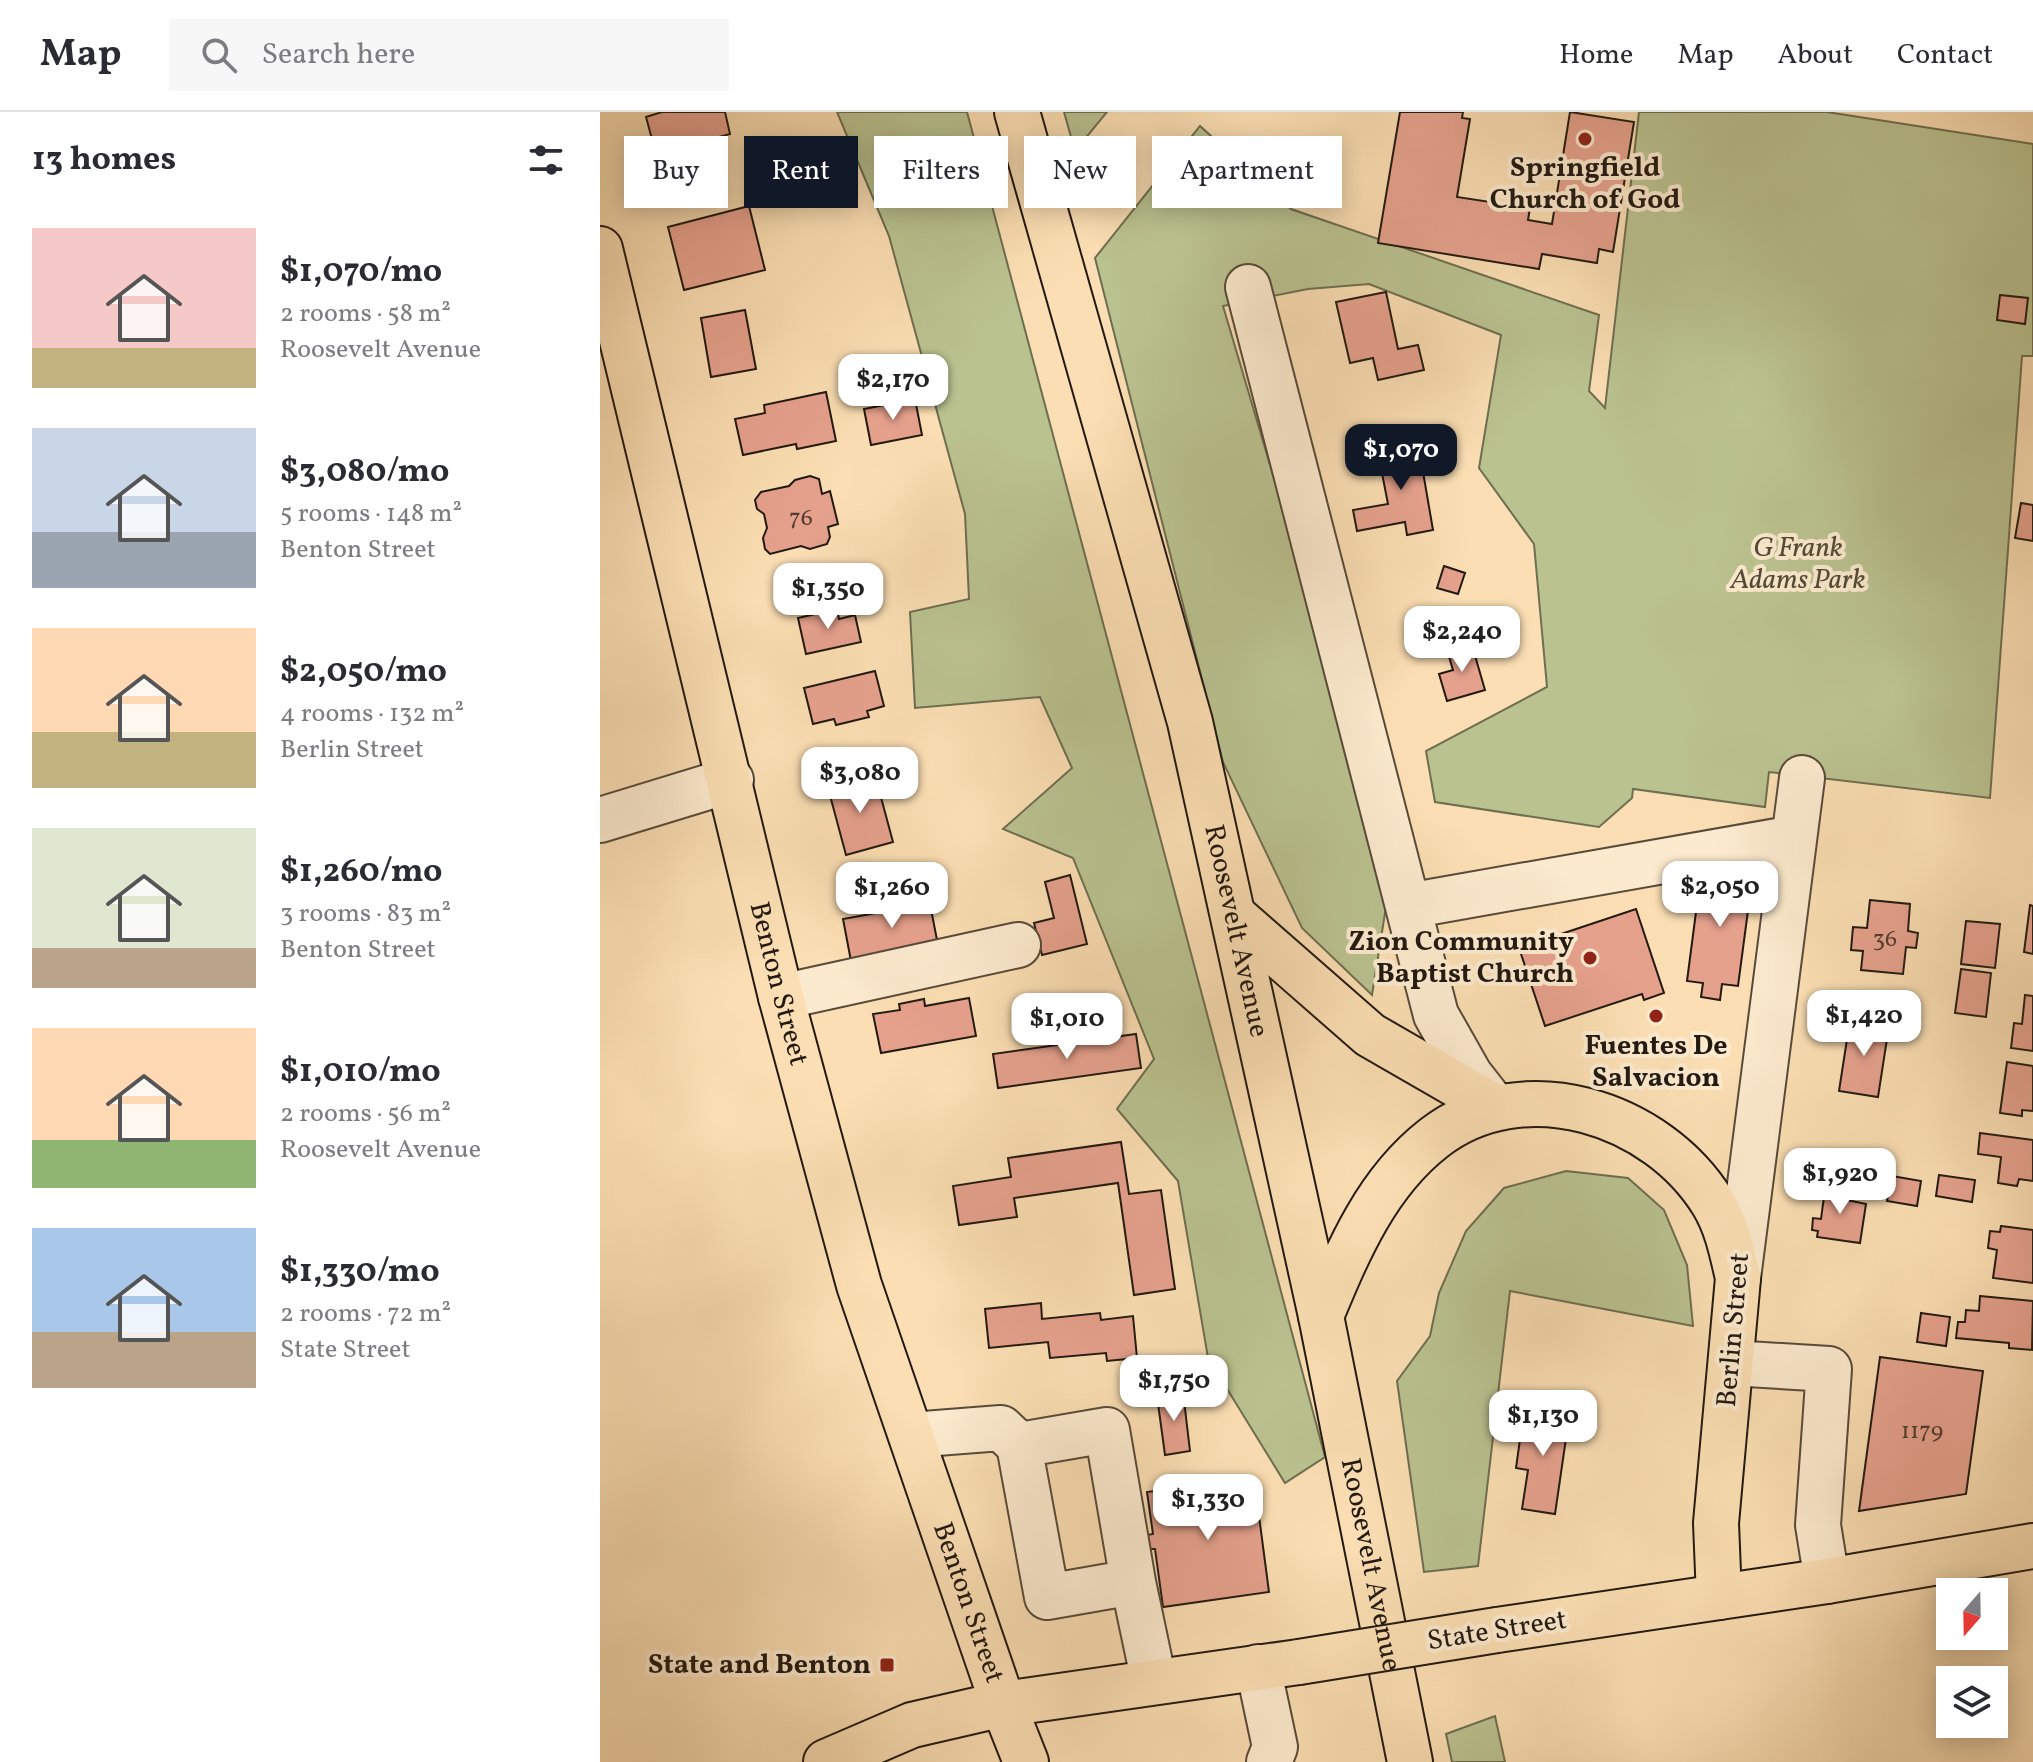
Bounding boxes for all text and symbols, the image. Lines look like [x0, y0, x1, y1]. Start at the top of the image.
search box [169, 19, 729, 91]
text: Map [40, 29, 121, 82]
icon: search [197, 33, 241, 77]
text: Search here [261, 34, 415, 76]
text: Home [1559, 36, 1633, 75]
text: Map [1677, 36, 1733, 75]
text: About [1777, 36, 1853, 75]
text: Contact [1897, 36, 1993, 75]
marker: Springfield Church of God [1576, 130, 1594, 148]
chip: Buy [624, 136, 728, 208]
chip: Rent [744, 136, 858, 208]
chip: Filters [874, 136, 1008, 208]
chip: New [1024, 136, 1136, 208]
chip: Apartment [1152, 136, 1342, 208]
text: 13 homes [32, 137, 176, 184]
icon: filters [524, 138, 568, 182]
place label: Springfield Church of God [1490, 149, 1680, 220]
text: $1,070/mo [280, 249, 442, 296]
icon: home [96, 260, 192, 356]
text: 2 rooms · 58 m² [280, 296, 451, 332]
text: Roosevelt Avenue [280, 332, 481, 368]
pin: $2,170 [828, 354, 958, 422]
text: $2,170 [856, 362, 930, 398]
pin: $1,070 [1336, 424, 1466, 492]
text: $1,070 [1363, 432, 1439, 468]
text: $3,080/mo [280, 449, 449, 496]
icon: home [96, 460, 192, 556]
text: 5 rooms · 148 m² [280, 496, 462, 532]
house number: 76 [789, 502, 813, 536]
park label: G Frank Adams Park [1729, 529, 1866, 600]
text: Benton Street [280, 532, 436, 568]
pin: $1,350 [763, 563, 893, 631]
text: $1,350 [791, 571, 865, 607]
pin: $2,240 [1397, 606, 1527, 674]
text: $2,240 [1422, 614, 1502, 650]
text: $2,050/mo [280, 649, 447, 696]
icon: home [96, 660, 192, 756]
text: 4 rooms · 132 m² [280, 696, 464, 732]
text: Berlin Street [280, 732, 424, 768]
pin: $3,080 [795, 747, 925, 815]
text: $3,080 [819, 755, 901, 791]
street label: Roosevelt Avenue [1194, 821, 1278, 1041]
text: $1,260/mo [280, 849, 443, 896]
icon: home [96, 860, 192, 956]
pin: $2,050 [1655, 861, 1785, 929]
pin: $1,260 [827, 862, 957, 930]
text: $2,050 [1680, 869, 1760, 905]
text: $1,260 [854, 870, 930, 906]
text: 3 rooms · 83 m² [280, 896, 451, 932]
street label: Benton Street [739, 898, 818, 1070]
place label: Zion Community Baptist Church [1348, 923, 1574, 994]
house number: 36 [1873, 923, 1897, 957]
text: Benton Street [280, 932, 436, 968]
marker: Zion Community Baptist Church [1581, 949, 1599, 967]
pin: $1,420 [1799, 990, 1929, 1058]
pin: $1,010 [1002, 993, 1132, 1061]
text: $1,420 [1825, 998, 1903, 1034]
text: $1,010 [1030, 1001, 1104, 1037]
marker: Fuentes De Salvacion [1647, 1007, 1665, 1025]
place label: Fuentes De Salvacion [1584, 1027, 1728, 1098]
text: $1,010/mo [280, 1049, 441, 1096]
icon: home [96, 1060, 192, 1156]
text: 2 rooms · 56 m² [280, 1096, 451, 1132]
text: Roosevelt Avenue [280, 1132, 481, 1168]
pin: $1,920 [1775, 1148, 1905, 1216]
text: $1,920 [1802, 1156, 1878, 1192]
text: $1,330/mo [280, 1249, 440, 1296]
street label: Berlin Street [1708, 1251, 1760, 1409]
icon: home [96, 1260, 192, 1356]
text: 2 rooms · 72 m² [280, 1296, 451, 1332]
text: State Street [280, 1332, 411, 1368]
pin: $1,750 [1109, 1355, 1239, 1423]
text: $1,750 [1138, 1363, 1210, 1399]
pin: $1,130 [1478, 1390, 1608, 1458]
text: $1,130 [1507, 1398, 1579, 1434]
house number: 1179 [1901, 1415, 1943, 1449]
street label: Roosevelt Avenue [1330, 1455, 1411, 1675]
pin: $1,330 [1143, 1474, 1273, 1542]
text: $1,330 [1171, 1482, 1245, 1518]
street label: Benton Street [923, 1517, 1014, 1688]
north arrow [1936, 1578, 2008, 1650]
map controls [1936, 1578, 2008, 1738]
street label: State Street [1425, 1601, 1569, 1661]
place label: State and Benton [648, 1646, 871, 1685]
marker: State and Benton [878, 1656, 896, 1674]
button: layers [1936, 1666, 2008, 1738]

